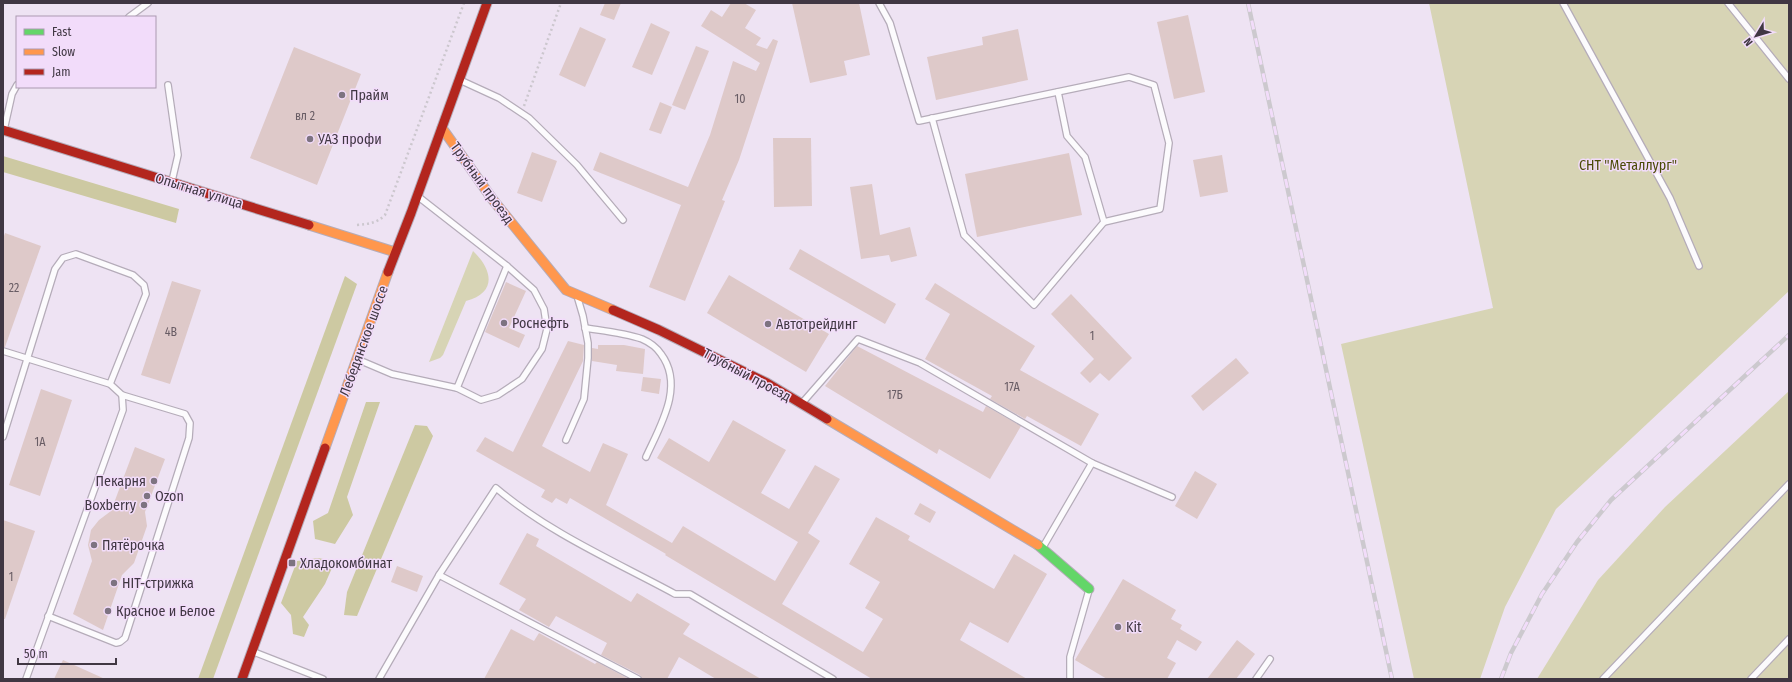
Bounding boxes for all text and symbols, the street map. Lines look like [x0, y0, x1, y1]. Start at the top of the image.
legend [16, 16, 156, 88]
north arrow [1736, 16, 1776, 56]
text: Fast [52, 25, 71, 39]
text: N [1741, 35, 1756, 48]
text: Slow [52, 45, 75, 59]
text: Jam [52, 65, 70, 79]
place label: Прайм [350, 87, 389, 104]
marker: Прайм [337, 90, 347, 100]
house number: 10 [735, 92, 745, 106]
house number: вл 2 [295, 109, 315, 123]
place label: УАЗ профи [317, 131, 382, 148]
marker: УАЗ профи [305, 134, 315, 144]
street label: Трубный проезд [447, 139, 517, 227]
park label: СНТ "Металлург" [1579, 157, 1677, 174]
street label: Опытная улица [153, 170, 245, 212]
house number: 22 [9, 281, 19, 295]
street label: Лебедянское шоссе [336, 283, 392, 399]
place label: Роснефть [512, 315, 569, 332]
place label: Автотрейдинг [776, 316, 858, 333]
marker: Роснефть [499, 318, 509, 328]
marker: Автотрейдинг [763, 319, 773, 329]
house number: 4В [165, 325, 178, 339]
house number: 1 [1090, 329, 1094, 343]
street label: Трубный проезд [700, 345, 794, 405]
house number: 17А [1004, 380, 1020, 394]
house number: 17Б [887, 388, 903, 402]
house number: 1А [35, 435, 46, 449]
place label: Пекарня [96, 473, 146, 490]
marker: Пекарня [149, 476, 159, 486]
place label: Ozon [155, 488, 184, 505]
marker: Ozon [142, 491, 152, 501]
place label: Boxberry [85, 497, 137, 514]
marker: Boxberry [139, 500, 149, 510]
place label: Пятёрочка [102, 537, 165, 554]
marker: Пятёрочка [89, 540, 99, 550]
place label: Хладокомбинат [300, 555, 392, 572]
marker: Хладокомбинат [287, 558, 297, 568]
house number: 1 [9, 570, 13, 584]
place label: HIT-стрижка [122, 575, 194, 592]
marker: HIT-стрижка [109, 578, 119, 588]
place label: Красное и Белое [116, 603, 215, 620]
marker: Красное и Белое [103, 606, 113, 616]
place label: Kit [1126, 619, 1142, 636]
marker: Kit [1113, 622, 1123, 632]
scale bar [18, 640, 116, 666]
text: 50 m [24, 647, 48, 661]

